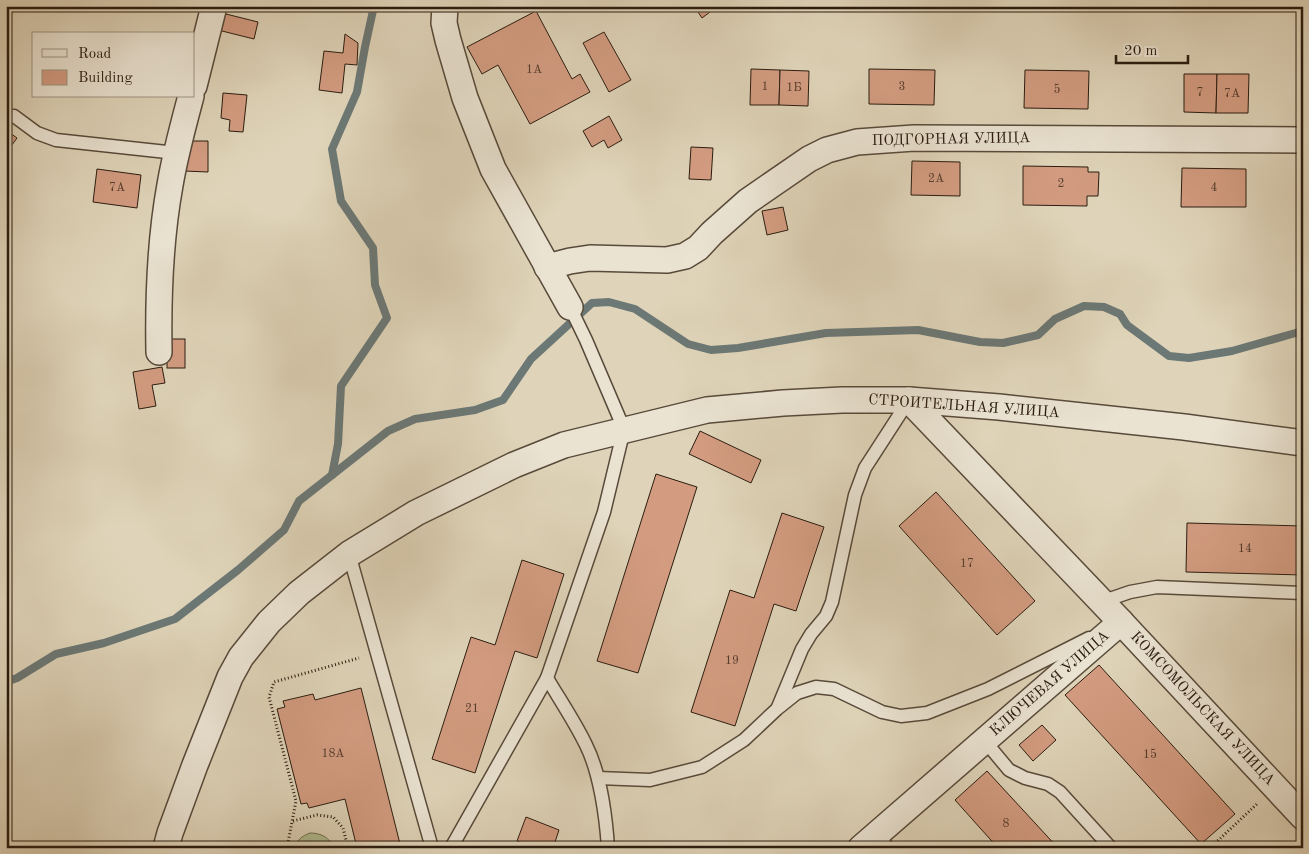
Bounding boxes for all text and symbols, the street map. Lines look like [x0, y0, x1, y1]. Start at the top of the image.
legend [32, 32, 195, 98]
scale bar [1116, 32, 1189, 64]
text: 20 m [1124, 44, 1158, 59]
text: Road [78, 47, 112, 62]
house number: 1А [526, 64, 542, 76]
text: Building [78, 71, 133, 86]
house number: 1 [762, 81, 768, 93]
house number: 3 [899, 81, 905, 93]
house number: 1Б [786, 82, 802, 94]
house number: 5 [1054, 83, 1061, 96]
house number: 7 [1197, 87, 1203, 99]
house number: 7А [1224, 88, 1240, 100]
street label: ПОДГОРНАЯ УЛИЦА [871, 131, 1031, 149]
house number: 2А [928, 173, 944, 185]
house number: 2 [1058, 178, 1064, 190]
house number: 7А [109, 182, 125, 194]
house number: 4 [1211, 182, 1218, 194]
street label: СТРОИТЕЛЬНАЯ УЛИЦА [868, 393, 1061, 421]
house number: 14 [1238, 543, 1252, 555]
house number: 17 [960, 558, 974, 570]
street label: КЛЮЧЕВАЯ УЛИЦА [988, 628, 1113, 740]
street label: КОМСОМОЛЬСКАЯ УЛИЦА [1127, 629, 1277, 789]
house number: 19 [725, 655, 739, 667]
house number: 21 [465, 703, 479, 715]
house number: 18А [321, 748, 345, 760]
house number: 15 [1143, 748, 1157, 761]
house number: 8 [1003, 818, 1010, 830]

